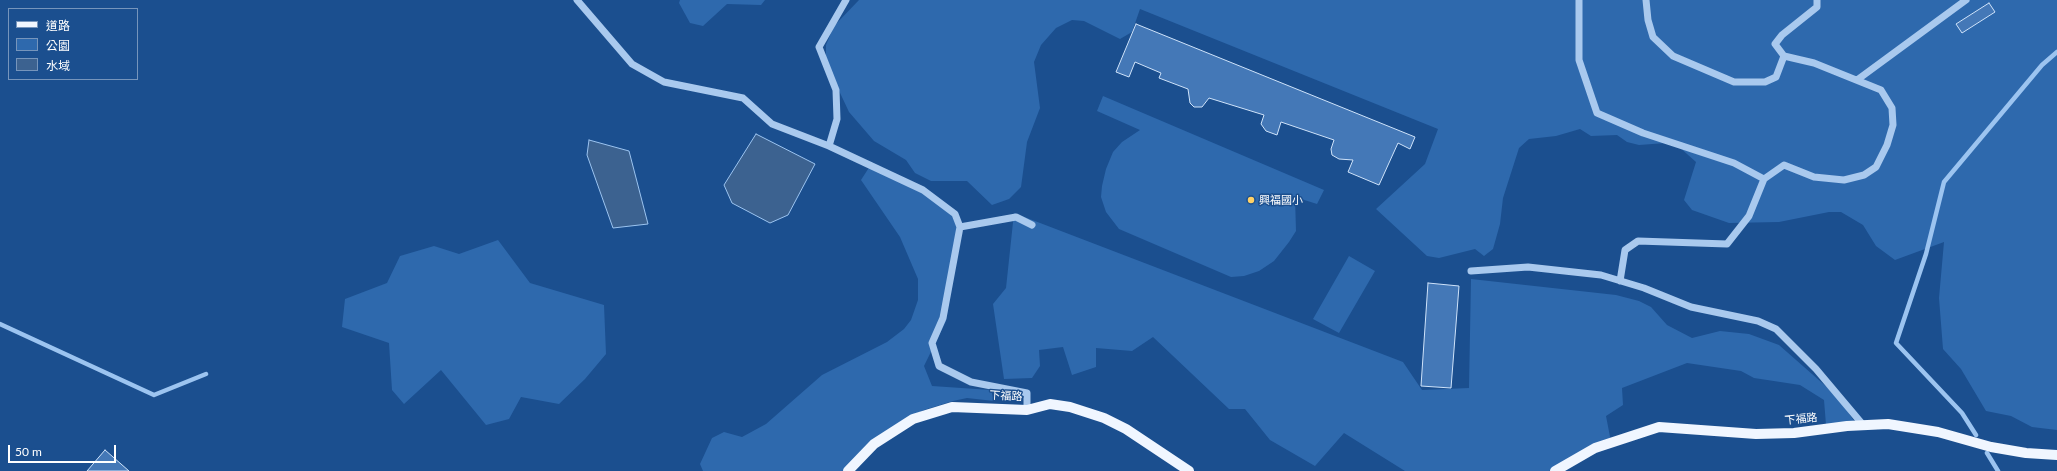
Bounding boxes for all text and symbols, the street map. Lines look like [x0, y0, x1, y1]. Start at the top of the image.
legend [8, 8, 138, 80]
text: 道路 [46, 18, 70, 33]
text: 公園 [46, 38, 70, 53]
text: 水域 [46, 58, 70, 73]
place label: 興福國小 [1259, 193, 1303, 207]
marker: 興福國小 [1246, 195, 1256, 205]
street label: 下福路 [989, 389, 1023, 403]
street label: 下福路 [1784, 411, 1818, 427]
scale bar [10, 437, 118, 463]
text: 50 m [15, 444, 42, 459]

